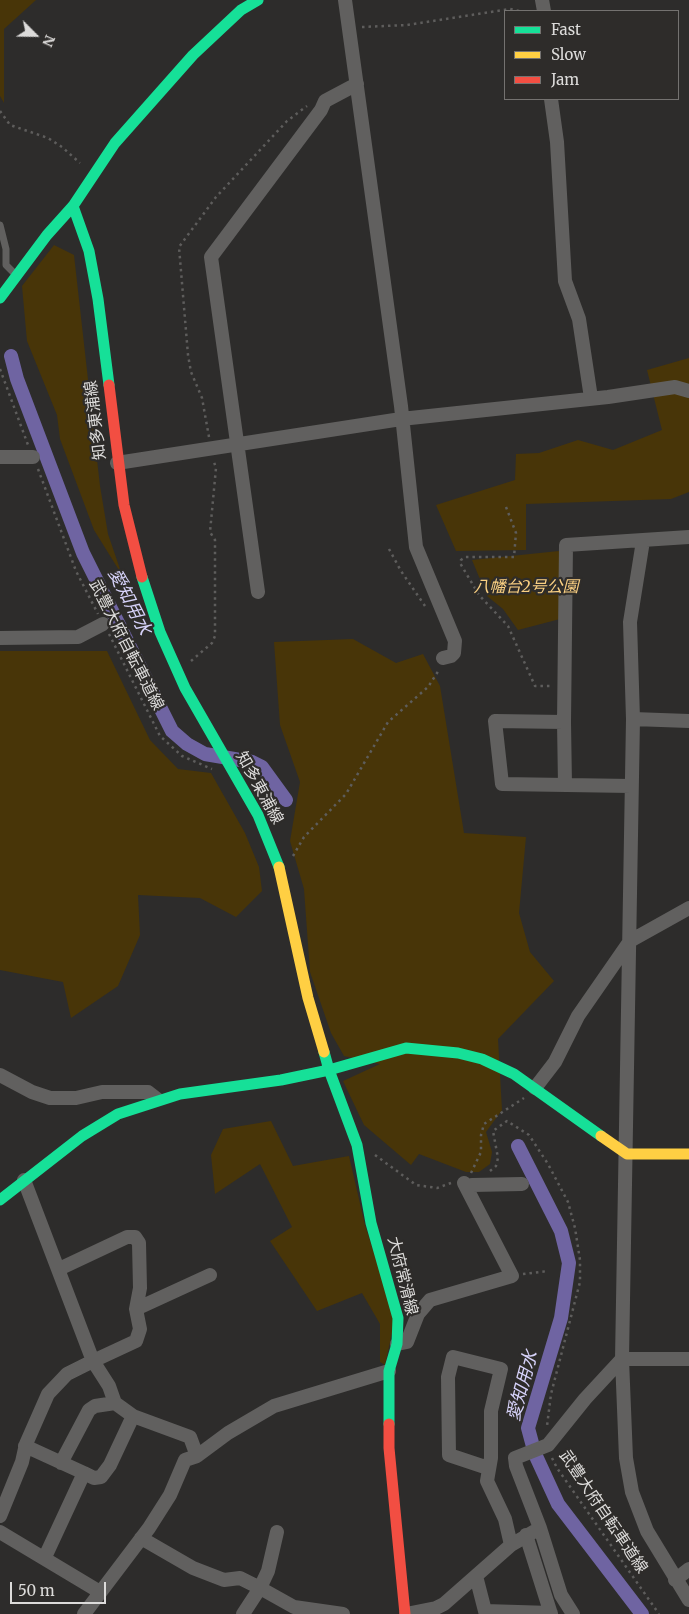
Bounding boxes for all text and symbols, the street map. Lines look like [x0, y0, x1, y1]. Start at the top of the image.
north arrow [10, 10, 60, 60]
legend [504, 10, 679, 100]
text: Fast [551, 20, 581, 39]
text: N [38, 32, 59, 49]
text: Slow [551, 45, 586, 64]
text: Jam [551, 70, 579, 89]
street label: 知多東浦線 [82, 379, 110, 461]
water label: 愛知用水 [103, 565, 155, 639]
street label: 武豊大府自転車道線 [85, 576, 167, 714]
park label: 八幡台2号公園 [473, 577, 579, 597]
street label: 知多東浦線 [231, 748, 287, 828]
street label: 大府常滑線 [383, 1235, 421, 1317]
water label: 愛知用水 [503, 1348, 543, 1424]
street label: 武豊大府自転車道線 [555, 1447, 651, 1577]
scale bar [12, 1572, 109, 1604]
text: 50 m [18, 1581, 55, 1600]

